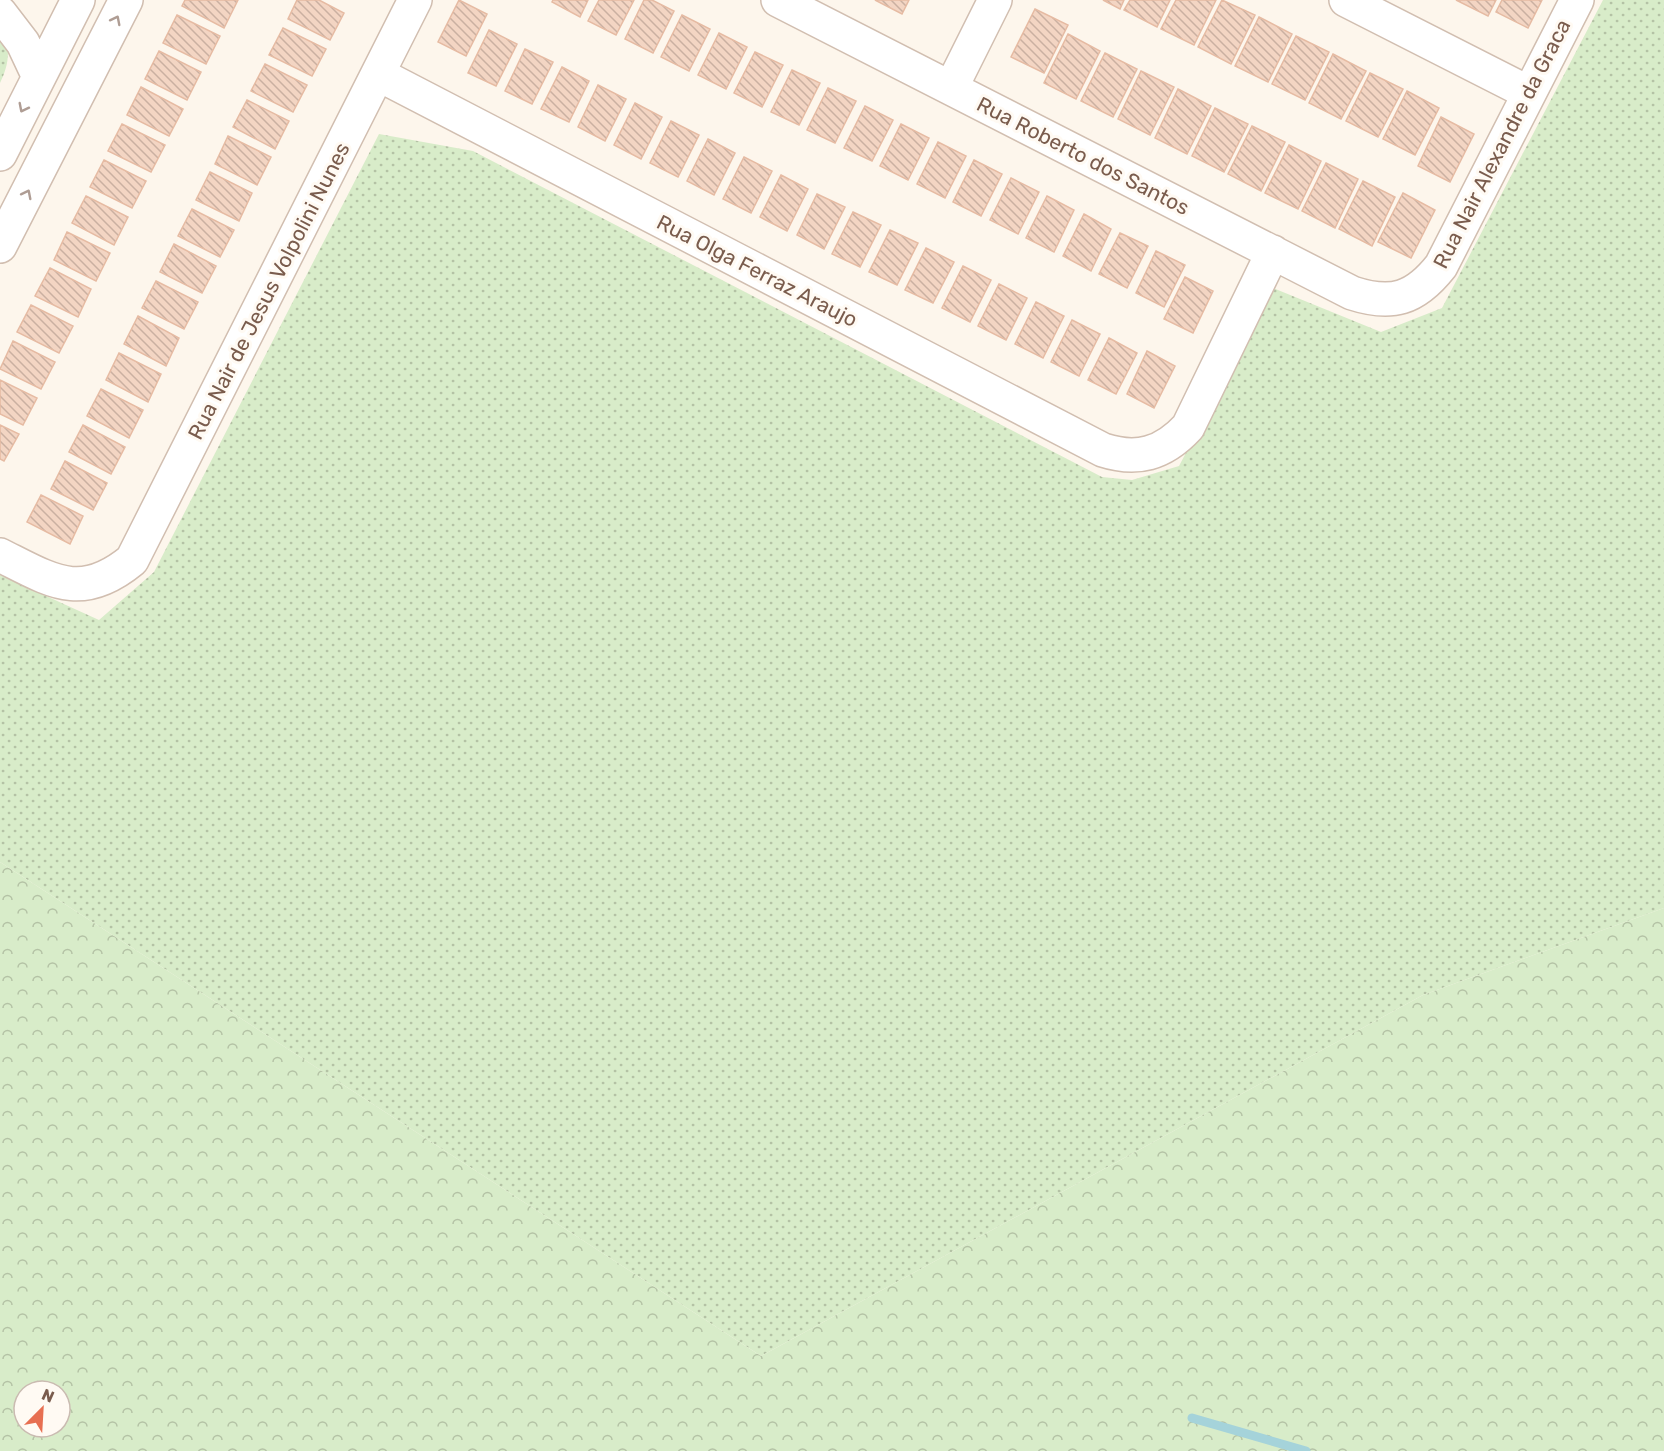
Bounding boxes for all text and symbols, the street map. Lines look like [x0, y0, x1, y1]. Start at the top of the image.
street label: Rua Nair Alexandre da Graca [1428, 15, 1575, 272]
one-way arrow [109, 16, 120, 27]
street label: Rua Roberto dos Santos [973, 91, 1194, 220]
one-way arrow [19, 102, 30, 113]
street label: Rua Nair de Jesus Volpolini Nunes [182, 138, 355, 444]
one-way arrow [20, 189, 31, 200]
street label: Rua Olga Ferraz Araujo [653, 209, 862, 332]
north arrow [12, 1379, 72, 1439]
text: N [39, 1385, 57, 1407]

